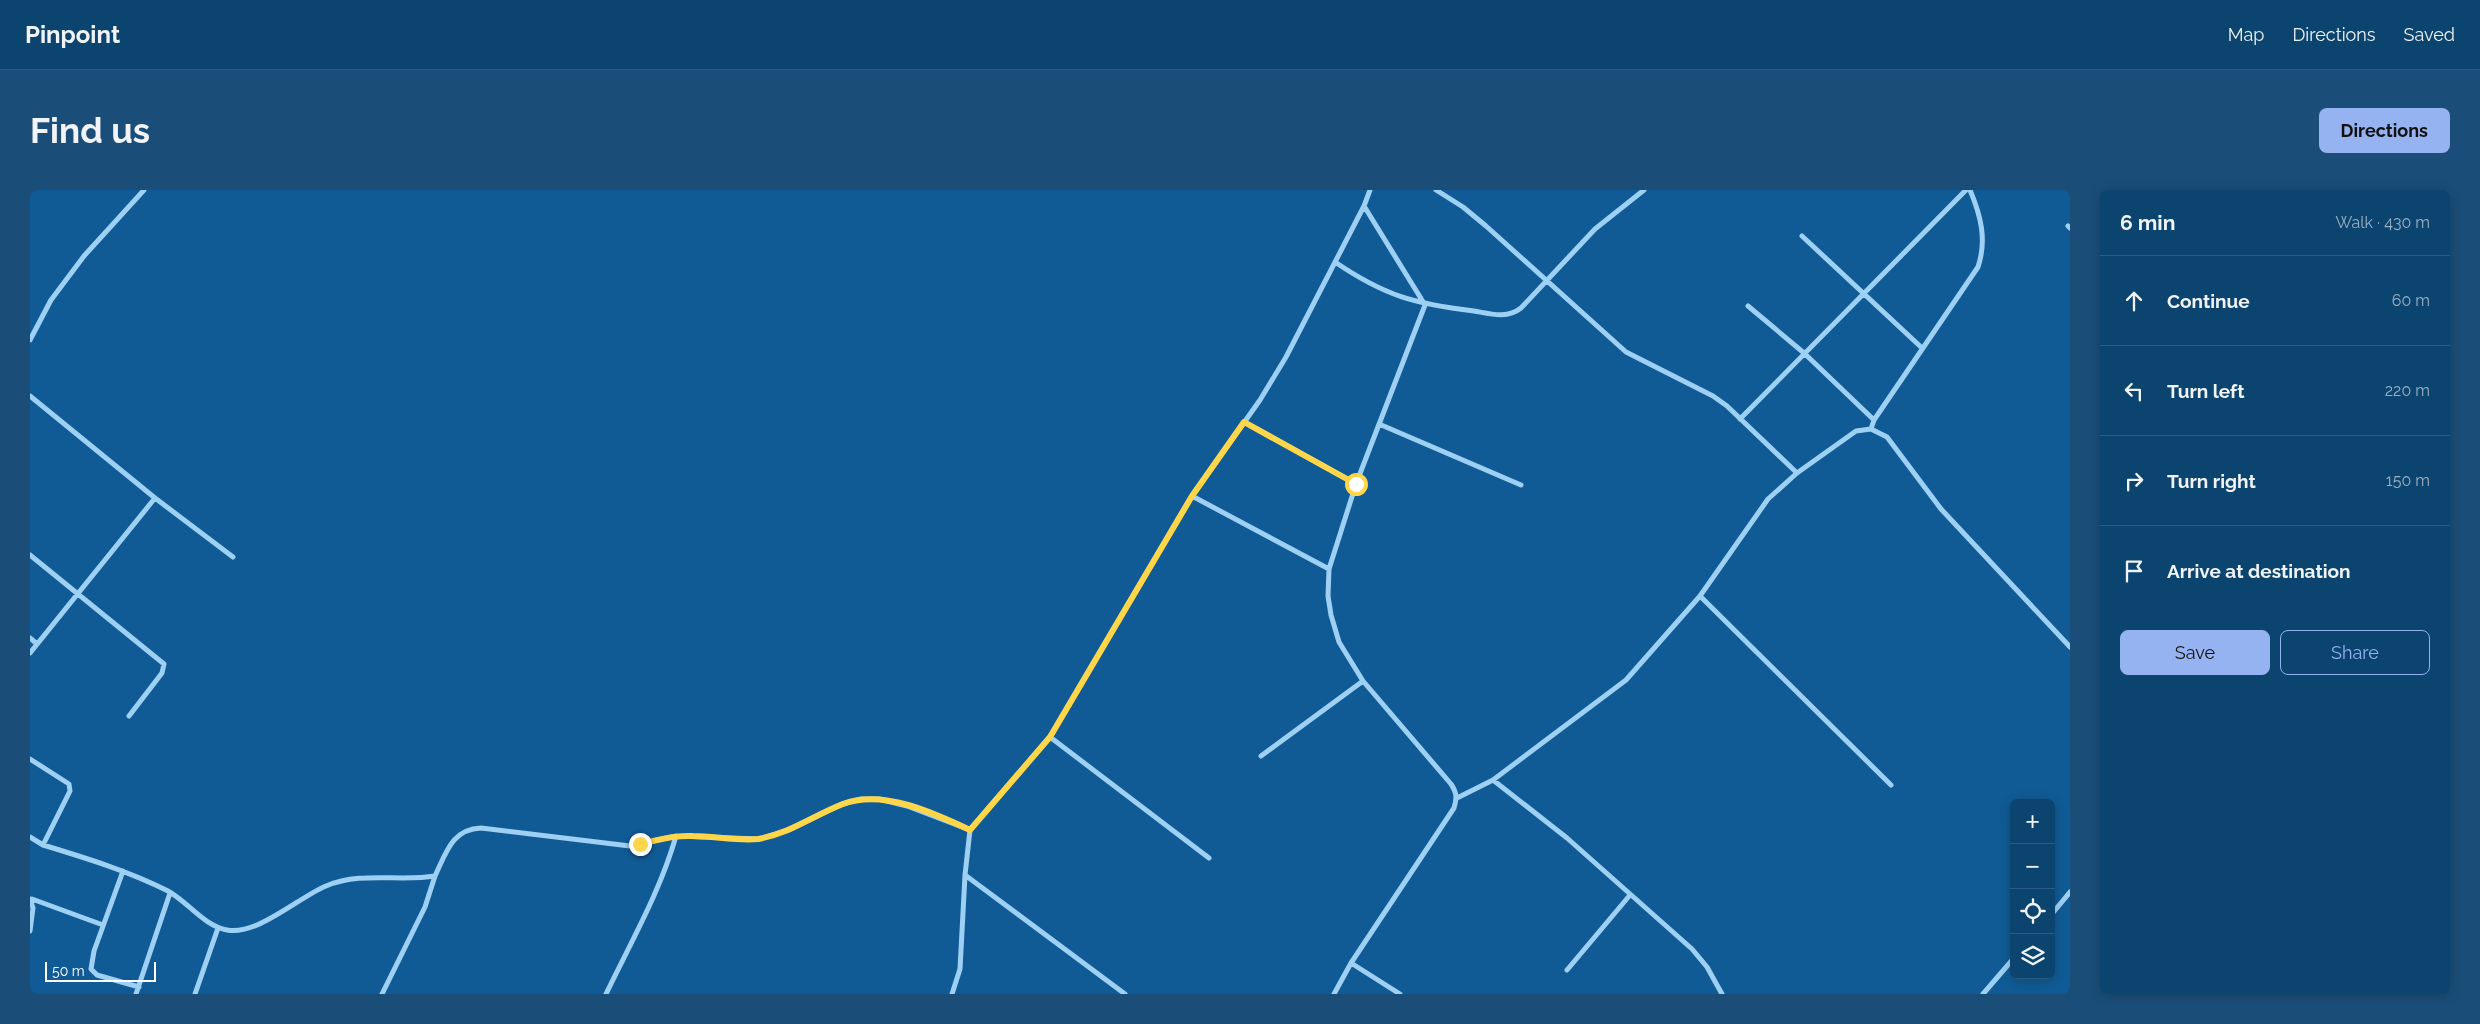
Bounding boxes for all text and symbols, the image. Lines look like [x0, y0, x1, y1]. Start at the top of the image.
text: Pinpoint [25, 20, 120, 49]
text: Map [2228, 24, 2264, 45]
text: Directions [2292, 24, 2376, 45]
text: Saved [2404, 24, 2455, 45]
button: Directions [2319, 108, 2450, 153]
text: Find us [30, 110, 150, 151]
text: 6 min [2120, 210, 2175, 235]
text: Walk · 430 m [2336, 213, 2430, 232]
icon: ahead [2120, 287, 2148, 315]
text: Continue [2167, 290, 2250, 312]
text: 60 m [2392, 291, 2430, 310]
icon: left [2120, 377, 2148, 405]
text: Turn left [2167, 380, 2244, 402]
text: 220 m [2385, 381, 2430, 400]
icon: right [2120, 467, 2148, 495]
text: Turn right [2167, 470, 2256, 492]
text: 150 m [2386, 471, 2430, 490]
route start [1345, 473, 1368, 496]
icon: arrive [2120, 557, 2148, 585]
text: Arrive at destination [2167, 560, 2351, 582]
button: Save [2120, 630, 2270, 675]
button: Share [2280, 630, 2430, 675]
map controls [2010, 799, 2055, 979]
button: + [2010, 799, 2055, 844]
route end [629, 833, 652, 856]
button: − [2010, 844, 2055, 889]
button: locate [2010, 889, 2055, 934]
button: layers [2010, 934, 2055, 979]
scale bar [45, 959, 156, 982]
text: 50 m [52, 963, 85, 979]

